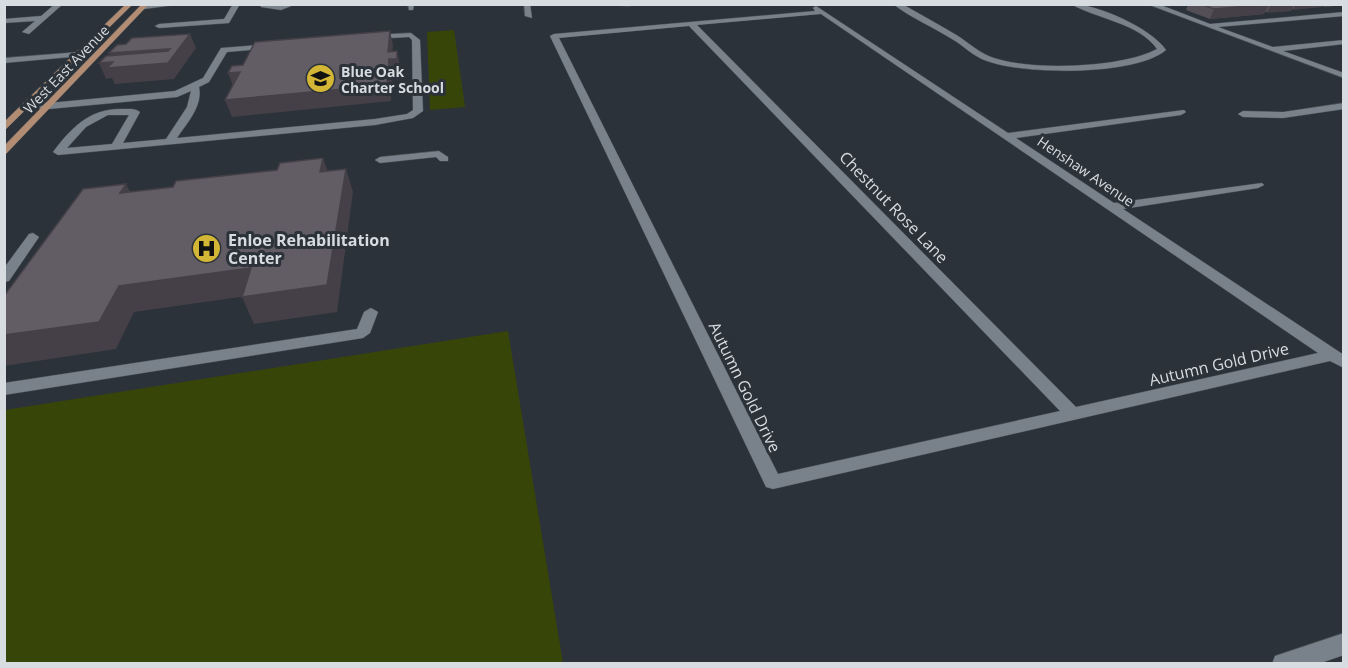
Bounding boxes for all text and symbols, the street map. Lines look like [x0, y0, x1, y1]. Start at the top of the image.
street label: West East Avenue [19, 21, 113, 117]
place label: Blue Oak Charter School [341, 62, 444, 97]
school or university icon: Blue Oak Charter School [304, 63, 336, 95]
street label: Henshaw Avenue [1034, 132, 1138, 211]
street label: Chestnut Rose Lane [835, 146, 953, 268]
place label: Enloe Rehabilitation Center [228, 229, 390, 269]
hospital icon: Enloe Rehabilitation Center [191, 233, 223, 265]
street label: Autumn Gold Drive [704, 318, 786, 456]
street label: Autumn Gold Drive [1147, 337, 1291, 391]

